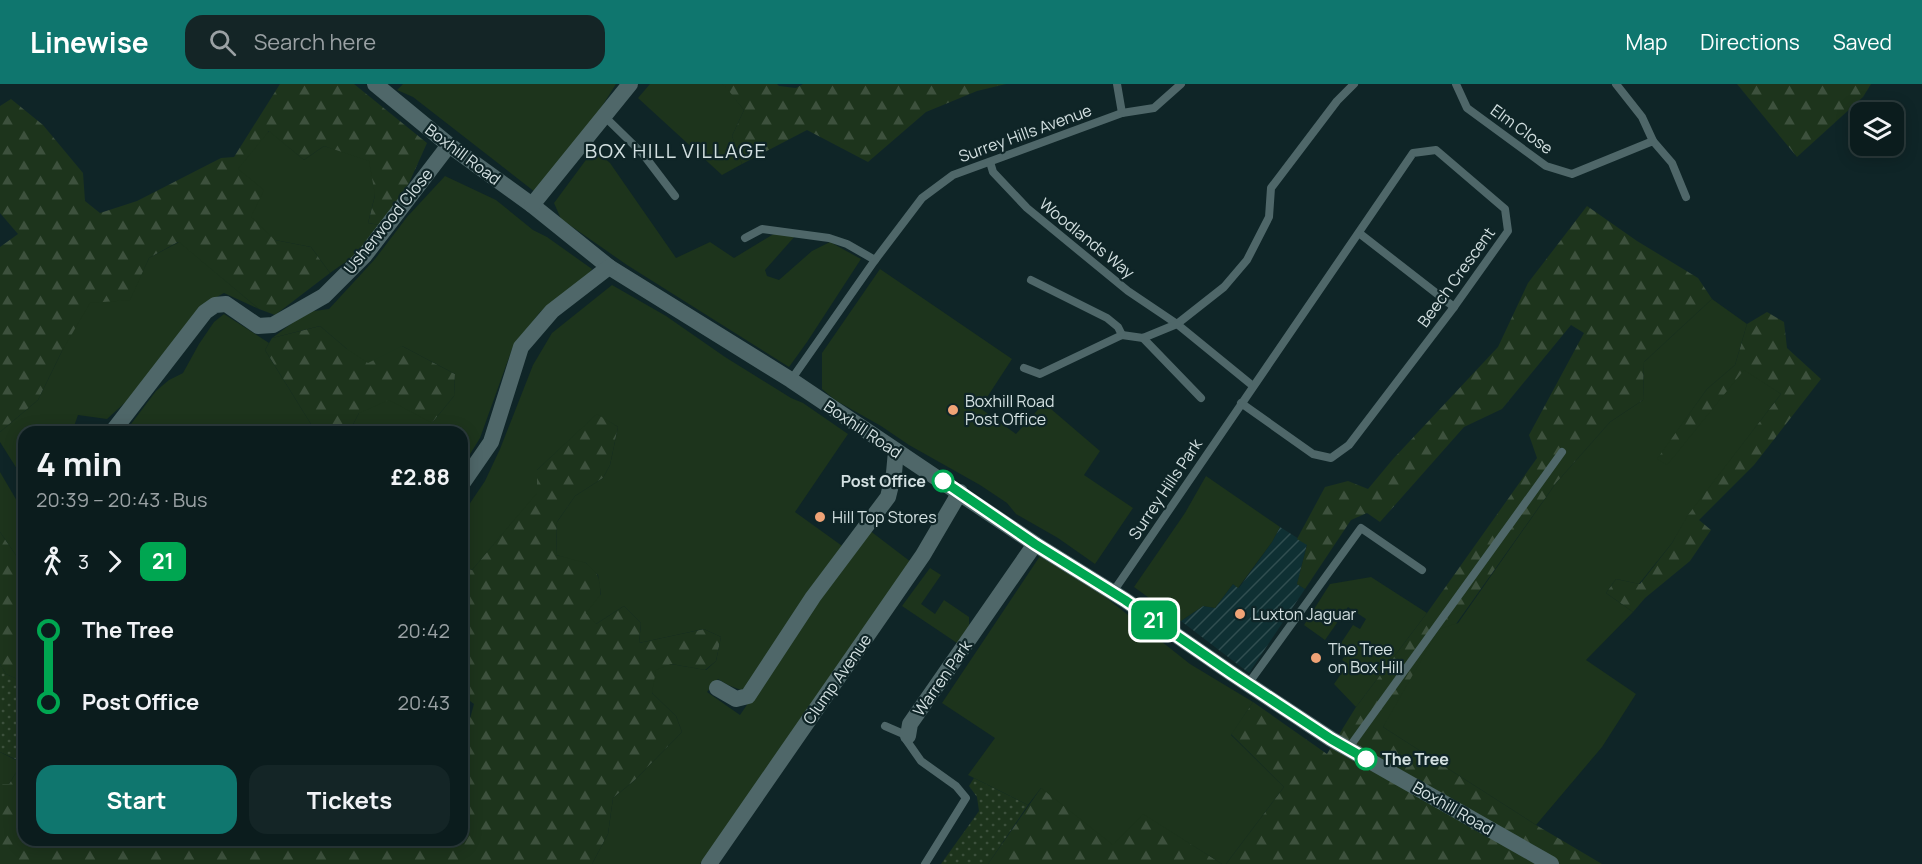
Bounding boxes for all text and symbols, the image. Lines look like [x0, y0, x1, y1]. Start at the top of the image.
search box [185, 15, 605, 69]
text: Linewise [30, 23, 149, 61]
icon: search [206, 26, 239, 59]
text: Search here [254, 27, 376, 57]
text: Map [1626, 28, 1667, 56]
text: Directions [1700, 28, 1800, 56]
text: Saved [1833, 28, 1892, 56]
street label: Surrey Hills Avenue [955, 99, 1095, 167]
street label: Elm Close [1486, 99, 1558, 159]
map controls [1850, 102, 1904, 156]
button: layers [1850, 102, 1904, 156]
street label: Boxhill Road [421, 118, 505, 190]
district label: BOX HILL VILLAGE [585, 137, 767, 164]
street label: Usherwood Close [338, 164, 438, 278]
street label: Woodlands Way [1035, 193, 1140, 284]
street label: Beech Crescent [1412, 223, 1500, 331]
place label: Boxhill Road Post Office [965, 390, 1054, 430]
street label: Boxhill Road [820, 395, 906, 463]
marker: Boxhill Road Post Office [946, 403, 960, 417]
street label: Surrey Hills Park [1123, 433, 1207, 544]
text: 4 min [36, 441, 122, 486]
text: £2.88 [391, 462, 450, 492]
place label: Post Office [841, 470, 926, 492]
marker: Post Office [932, 470, 954, 492]
text: 20:39 – 20:43 · Bus [36, 486, 207, 513]
place label: Hill Top Stores [832, 506, 937, 528]
marker: Hill Top Stores [813, 510, 827, 524]
icon: walk [36, 545, 69, 578]
icon: forward [98, 545, 131, 578]
text: 21 [152, 547, 174, 575]
text: 3 [78, 548, 89, 575]
line badge: 21 [1127, 600, 1181, 640]
place label: Luxton Jaguar [1252, 603, 1357, 625]
text: 21 [1143, 606, 1165, 634]
marker: Luxton Jaguar [1233, 607, 1247, 621]
text: The Tree [82, 615, 174, 645]
text: 20:42 [397, 617, 450, 644]
street label: Clump Avenue [798, 629, 876, 729]
street label: Warren Park [908, 635, 977, 720]
place label: The Tree on Box Hill [1328, 638, 1403, 678]
marker: The Tree on Box Hill [1309, 651, 1323, 665]
text: Post Office [82, 687, 199, 717]
text: 20:43 [398, 689, 450, 716]
marker: The Tree [1355, 748, 1377, 770]
place label: The Tree [1382, 748, 1449, 770]
button: Start [36, 765, 237, 834]
button: Tickets [249, 765, 450, 834]
street label: Boxhill Road [1409, 776, 1497, 840]

